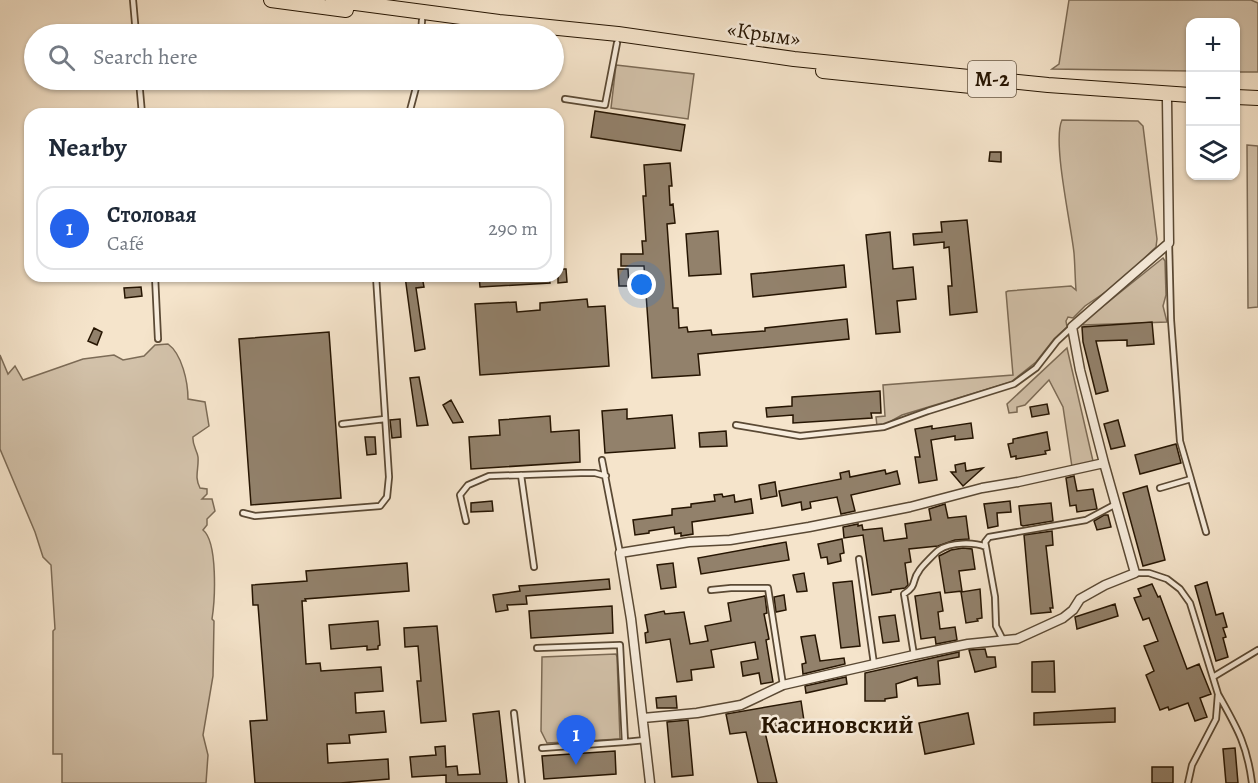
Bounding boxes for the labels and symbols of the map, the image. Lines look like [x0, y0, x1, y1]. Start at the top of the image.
street label: «Крым» [725, 14, 802, 54]
road number: М-2 [968, 61, 1016, 97]
your location [627, 270, 656, 299]
district label: Касиновский [760, 707, 914, 742]
pin: 1 [556, 716, 596, 765]

